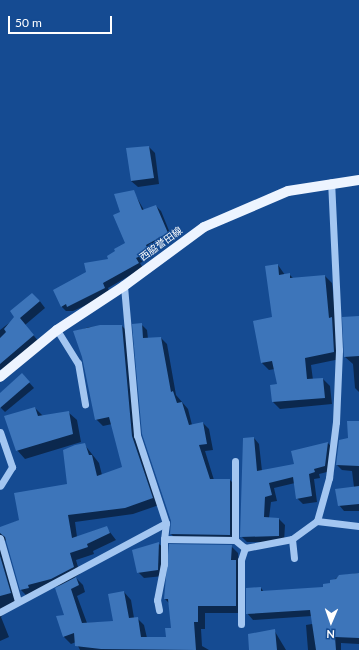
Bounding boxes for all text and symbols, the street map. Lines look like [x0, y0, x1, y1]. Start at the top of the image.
scale bar [10, 8, 114, 34]
text: 50 m [15, 15, 42, 30]
street label: 西脇誉田線 [137, 224, 185, 264]
north arrow [311, 602, 351, 642]
text: N [326, 628, 335, 641]

